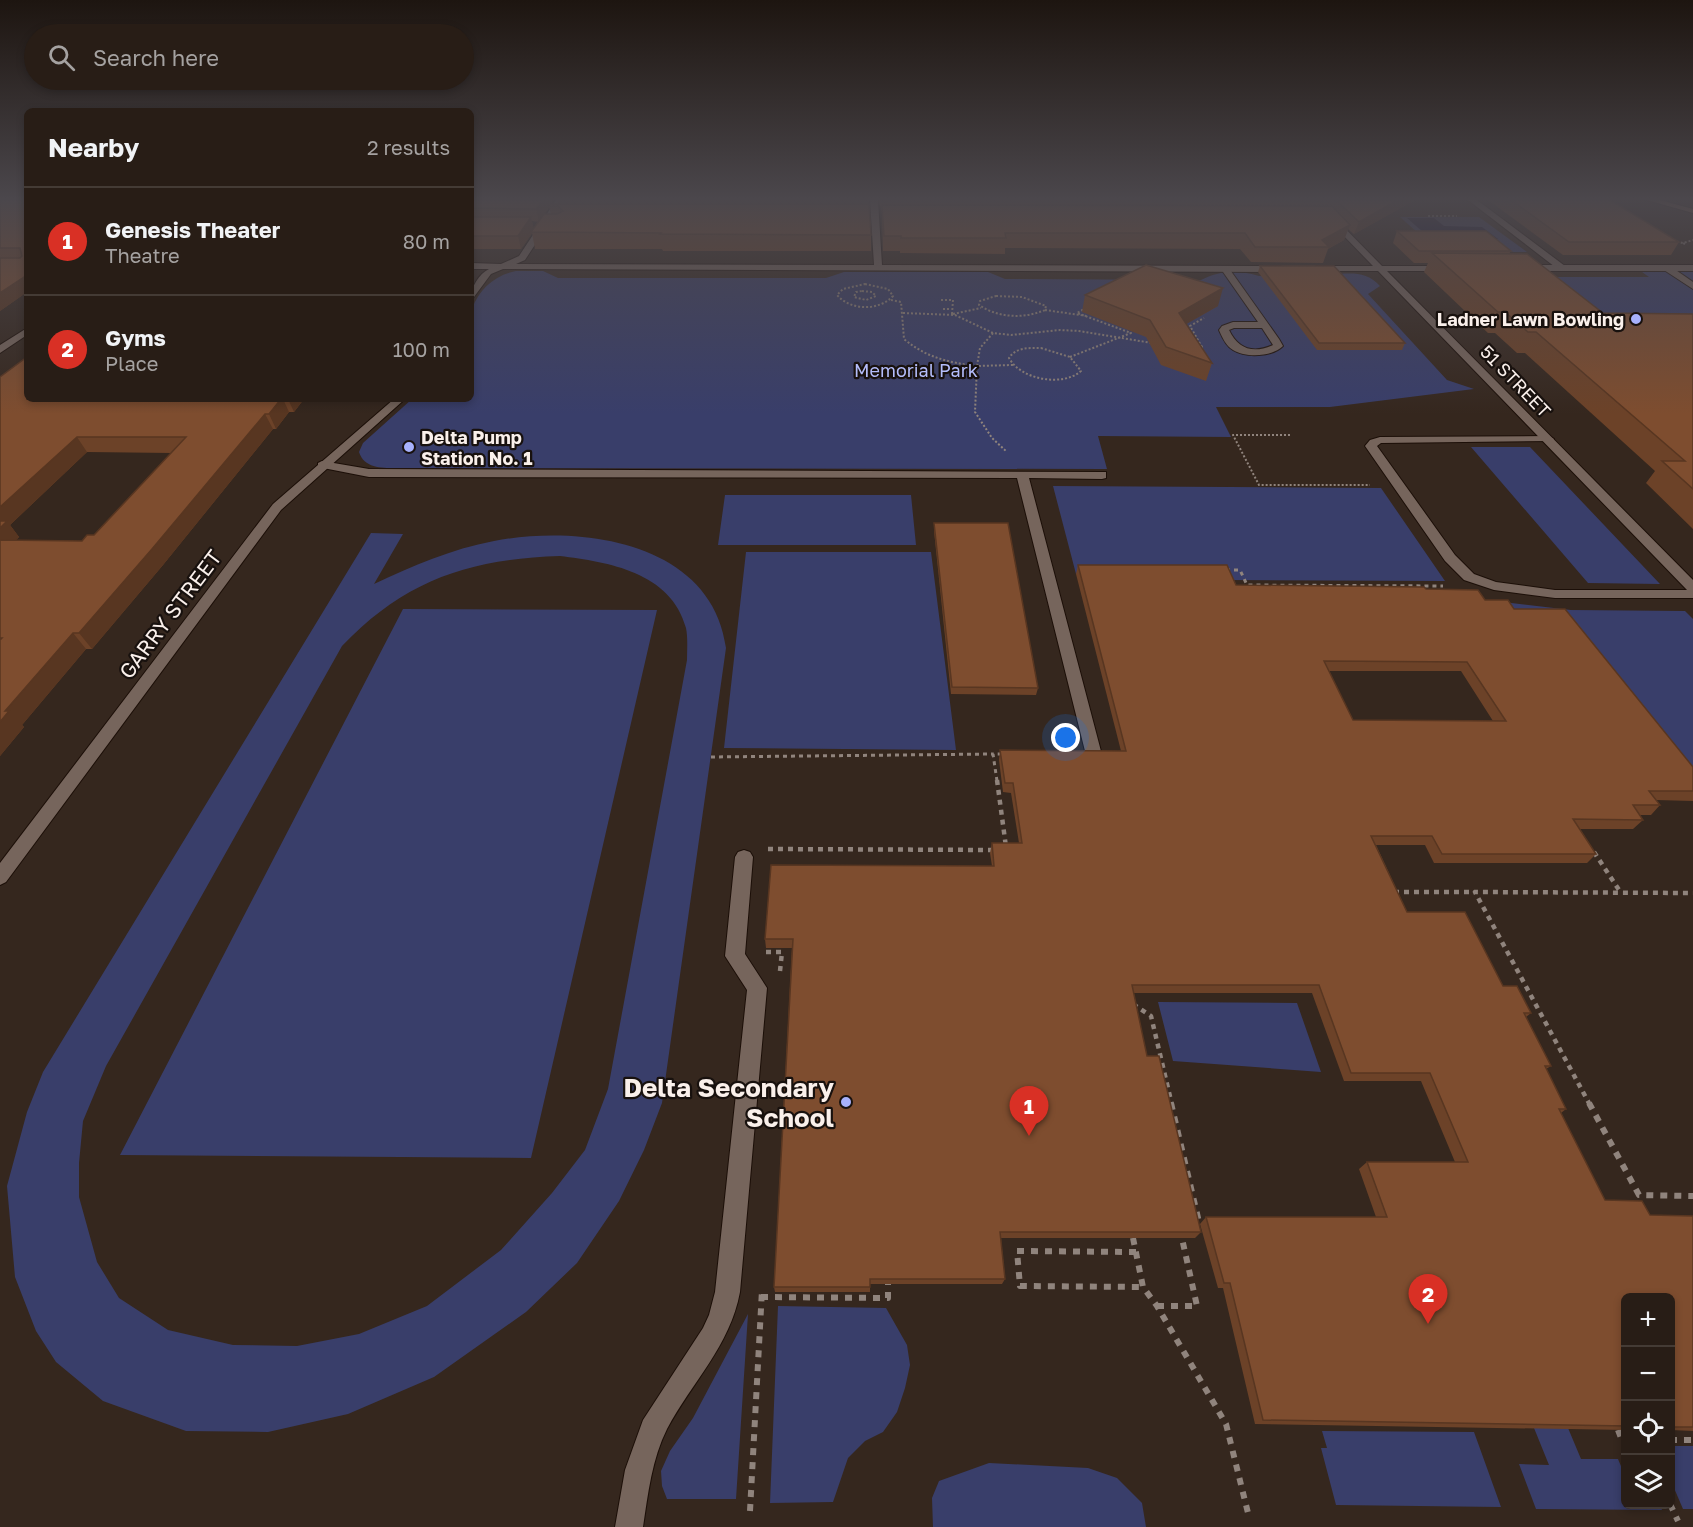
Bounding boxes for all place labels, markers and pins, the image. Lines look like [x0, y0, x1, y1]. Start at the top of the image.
place label: Ladner Lawn Bowling [1437, 308, 1624, 330]
marker: Ladner Lawn Bowling [1629, 312, 1643, 326]
place label: Delta Pump Station No. 1 [421, 426, 533, 469]
marker: Delta Pump Station No. 1 [402, 440, 416, 454]
place label: Delta Secondary School [623, 1072, 834, 1133]
pin: 1 [1010, 1086, 1048, 1136]
marker: Delta Secondary School [839, 1095, 853, 1109]
pin: 2 [1408, 1274, 1448, 1324]

